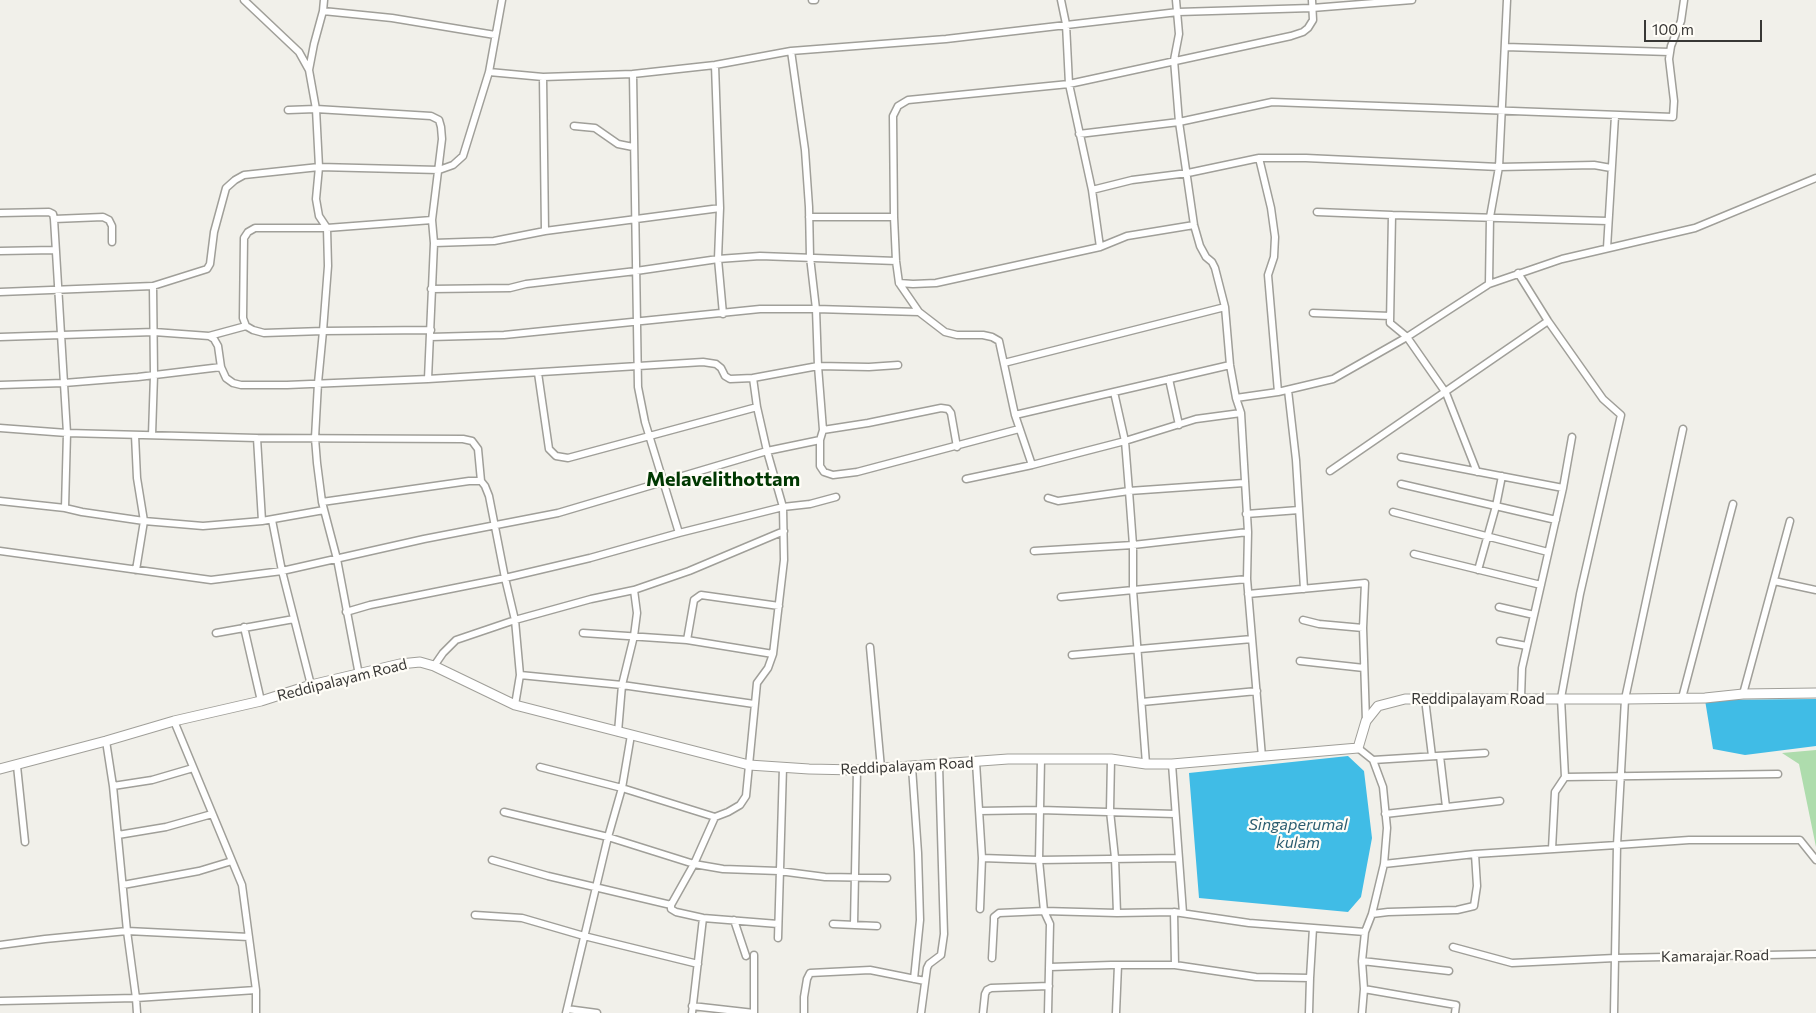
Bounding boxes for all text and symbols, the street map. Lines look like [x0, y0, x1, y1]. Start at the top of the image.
scale bar [1646, 10, 1764, 42]
text: 100 m [1652, 20, 1694, 38]
district label: Melavelithottam [646, 467, 800, 491]
street label: Reddipalayam Road [275, 655, 409, 705]
street label: Reddipalayam Road [1411, 690, 1545, 708]
street label: Reddipalayam Road [840, 754, 974, 778]
water label: Singaperumal kulam [1248, 815, 1348, 853]
street label: Kamarajar Road [1661, 946, 1769, 966]

